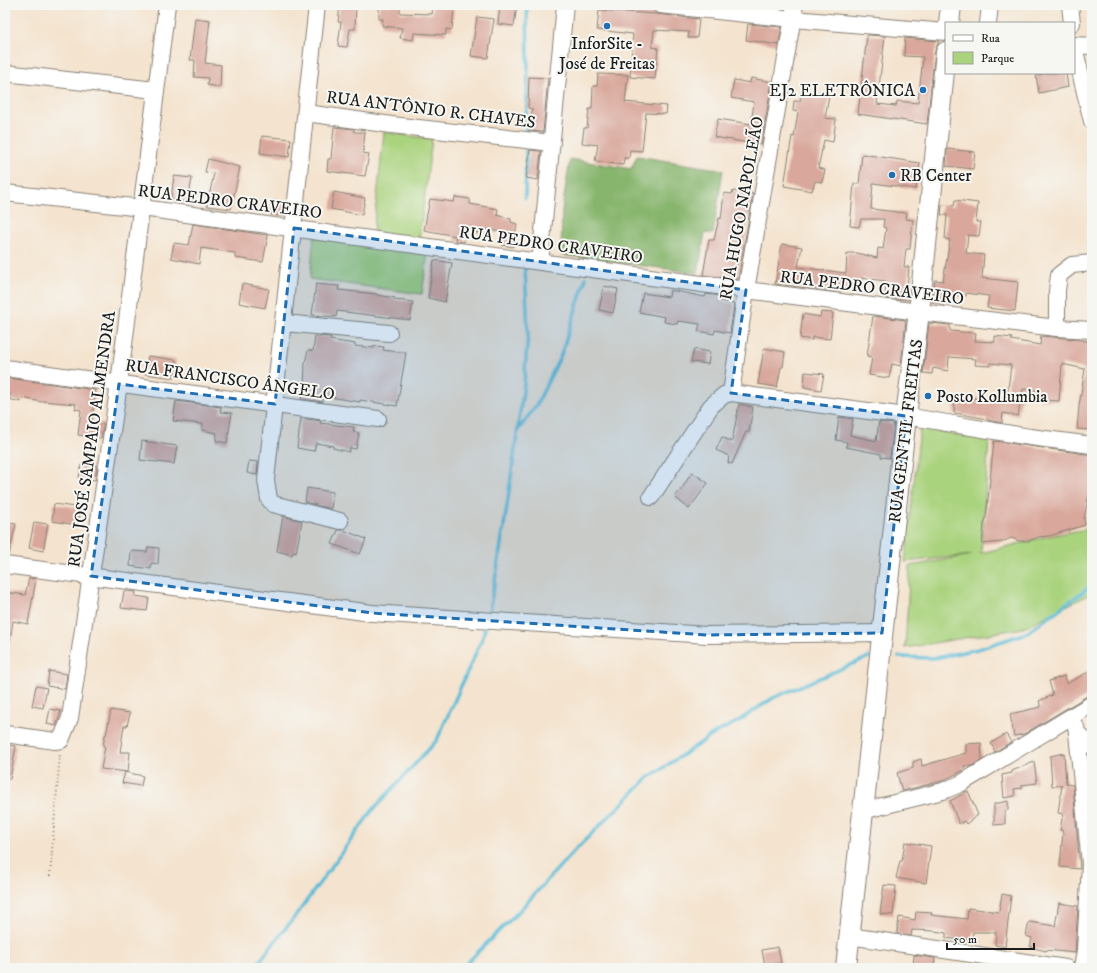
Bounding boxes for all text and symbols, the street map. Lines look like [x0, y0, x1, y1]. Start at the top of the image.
marker: InforSite - José de Freitas [602, 21, 612, 31]
legend [945, 22, 1075, 74]
text: Rua [981, 31, 1001, 46]
place label: InforSite - José de Freitas [557, 33, 655, 75]
text: Parque [981, 51, 1014, 66]
place label: EJ2 ELETRÔNICA [769, 80, 915, 102]
marker: EJ2 ELETRÔNICA [918, 85, 928, 95]
street label: RUA ANTÔNIO R. CHAVES [325, 86, 537, 134]
street label: RUA HUGO NAPOLEÃO [714, 114, 769, 302]
place label: RB Center [900, 165, 972, 187]
marker: RB Center [887, 170, 897, 180]
street label: RUA PEDRO CRAVEIRO [136, 180, 323, 224]
street label: RUA PEDRO CRAVEIRO [457, 221, 644, 269]
street label: RUA PEDRO CRAVEIRO [778, 266, 965, 310]
street label: RUA JOSÉ SAMPAIO ALMENDRA [63, 309, 121, 569]
street label: RUA GENTIL FREITAS [884, 338, 928, 524]
street label: RUA FRANCISCO ÂNGELO [124, 353, 336, 406]
place label: Posto Kollumbia [936, 386, 1048, 408]
marker: Posto Kollumbia [923, 391, 933, 401]
scale bar [947, 925, 1034, 951]
text: 50 m [953, 932, 977, 947]

